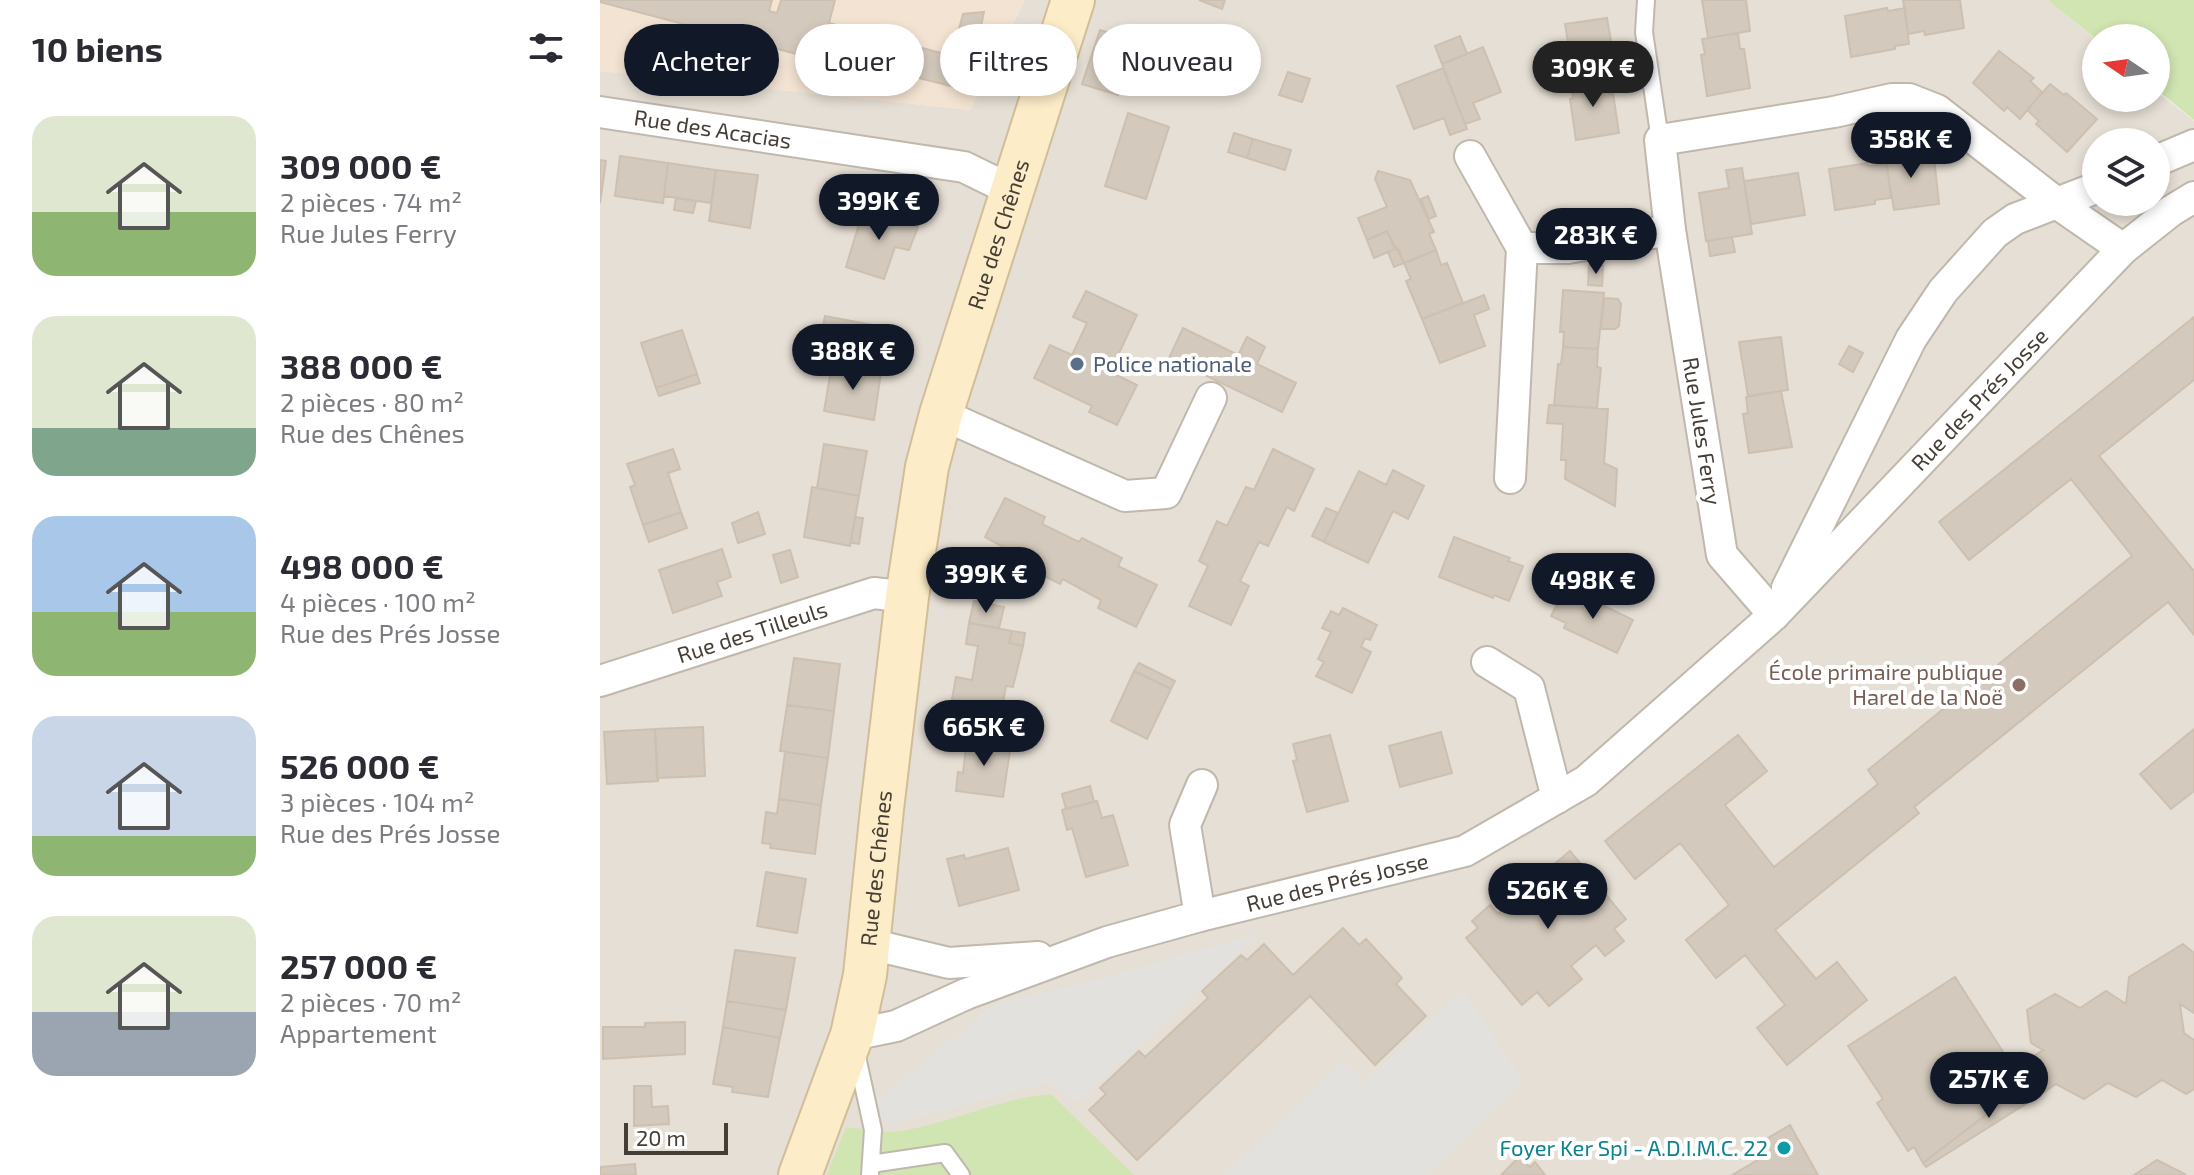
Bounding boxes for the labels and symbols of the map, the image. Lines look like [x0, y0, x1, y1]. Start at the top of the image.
north arrow [2082, 24, 2170, 112]
pin: 309K € [1528, 41, 1658, 109]
street label: Rue des Acacias [632, 103, 793, 153]
pin: 358K € [1846, 112, 1976, 180]
street label: Rue des Chênes [961, 156, 1033, 312]
pin: 399K € [814, 174, 944, 242]
pin: 283K € [1531, 208, 1661, 276]
street label: Rue des Prés Josse [1905, 322, 2053, 475]
pin: 388K € [788, 324, 918, 392]
place label: Police nationale [1093, 350, 1252, 376]
marker: Police nationale [1068, 355, 1086, 373]
street label: Rue Jules Ferry [1678, 355, 1728, 507]
pin: 399K € [921, 547, 1051, 615]
pin: 498K € [1528, 553, 1658, 621]
street label: Rue des Tilleuls [674, 595, 830, 667]
place label: École primaire publique Harel de la Noë [1769, 658, 2003, 709]
marker: École primaire publique Harel de la Noë [2010, 676, 2028, 694]
pin: 665K € [919, 700, 1049, 768]
street label: Rue des Chênes [854, 789, 896, 947]
street label: Rue des Prés Josse [1243, 847, 1431, 916]
pin: 526K € [1483, 863, 1613, 931]
pin: 257K € [1924, 1052, 2054, 1120]
scale bar [624, 1119, 728, 1155]
place label: Foyer Ker Spi - A.D.I.M.C. 22 [1499, 1134, 1768, 1160]
marker: Foyer Ker Spi - A.D.I.M.C. 22 [1775, 1139, 1793, 1157]

